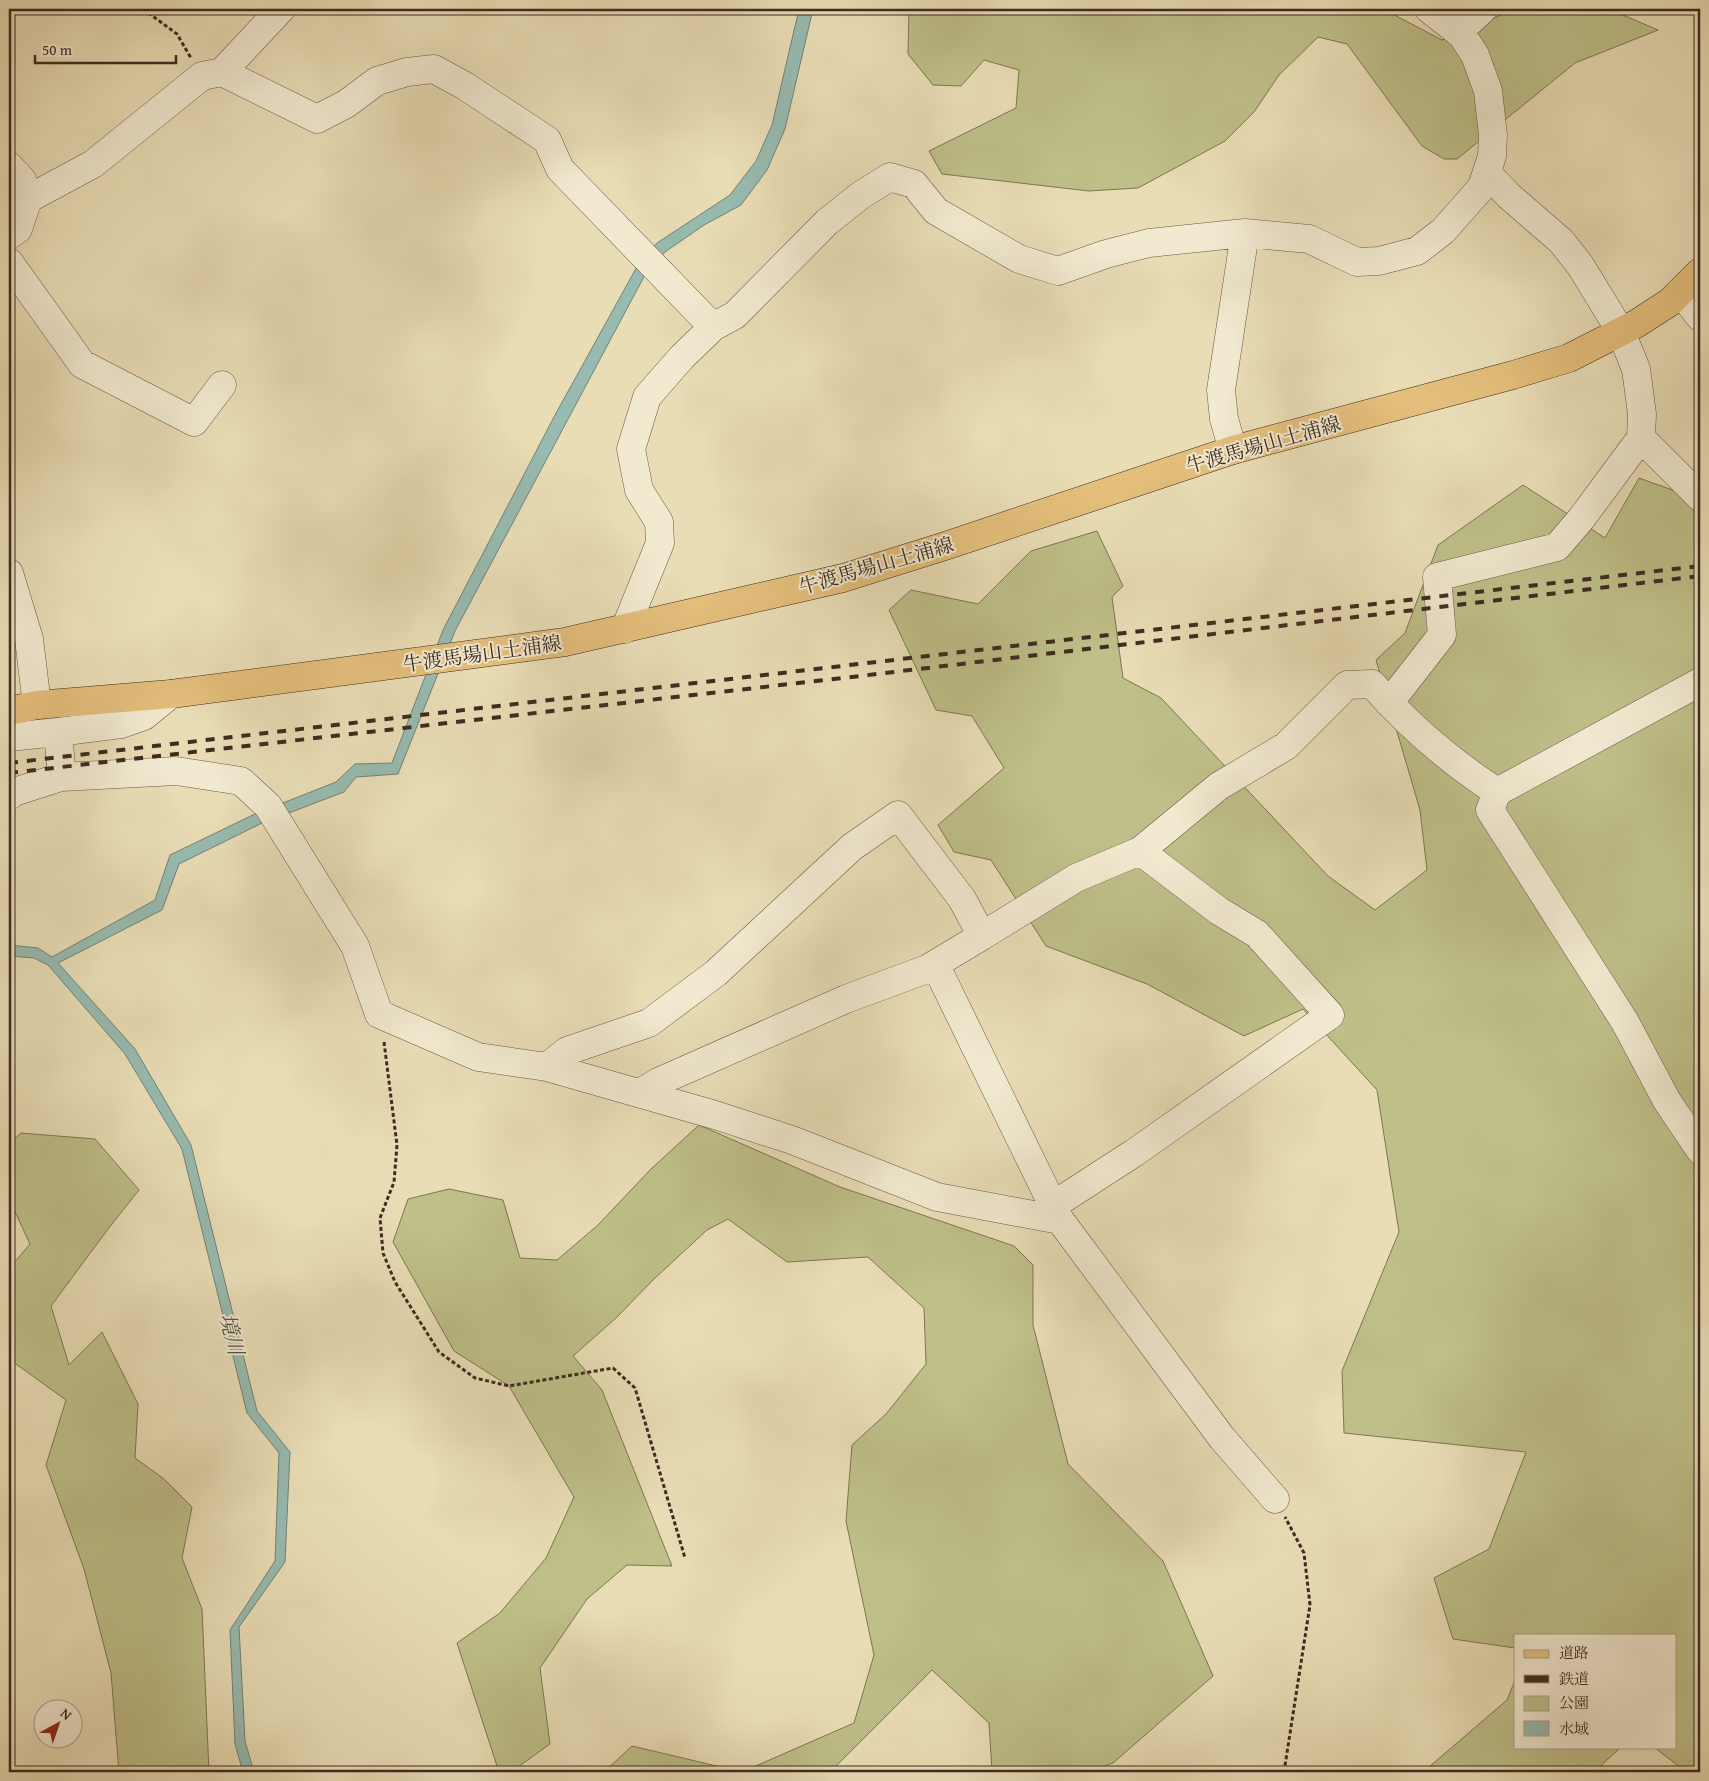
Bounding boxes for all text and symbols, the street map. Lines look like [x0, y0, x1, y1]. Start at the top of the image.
scale bar [35, 32, 176, 64]
text: 50 m [42, 39, 73, 60]
street label: 牛渡馬場山土浦線 [1182, 408, 1344, 480]
street label: 牛渡馬場山土浦線 [795, 529, 957, 601]
street label: 牛渡馬場山土浦線 [401, 628, 563, 678]
water label: 境川 [212, 1310, 253, 1360]
legend [1514, 1634, 1676, 1748]
text: 道路 [1559, 1642, 1589, 1663]
text: 鉄道 [1559, 1668, 1589, 1689]
text: 公園 [1559, 1692, 1589, 1713]
north arrow [32, 1698, 82, 1748]
text: N [56, 1703, 77, 1725]
text: 水域 [1559, 1718, 1589, 1739]

